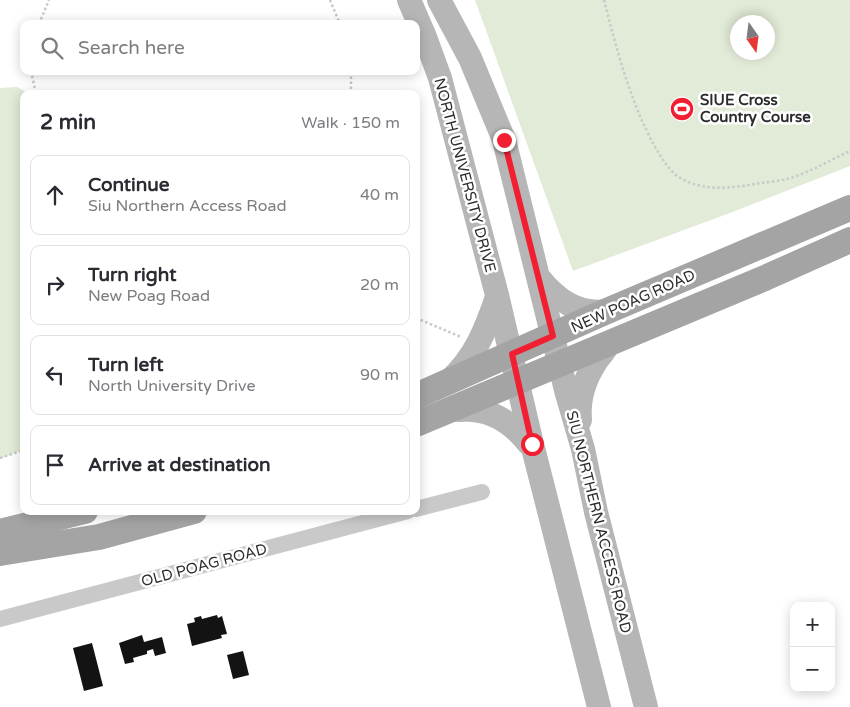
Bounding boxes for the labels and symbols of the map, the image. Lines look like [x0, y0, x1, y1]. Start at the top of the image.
north arrow [730, 15, 775, 60]
street label: NORTH UNIVERSITY DRIVE [430, 76, 500, 274]
place label: SIUE Cross Country Course [700, 91, 811, 127]
sports icon: SIUE Cross Country Course [669, 96, 695, 122]
route end [493, 129, 516, 152]
street label: NEW POAG ROAD [568, 266, 698, 336]
street label: SIU NORTHERN ACCESS ROAD [563, 409, 635, 635]
route start [521, 433, 544, 456]
street label: OLD POAG ROAD [139, 540, 269, 590]

